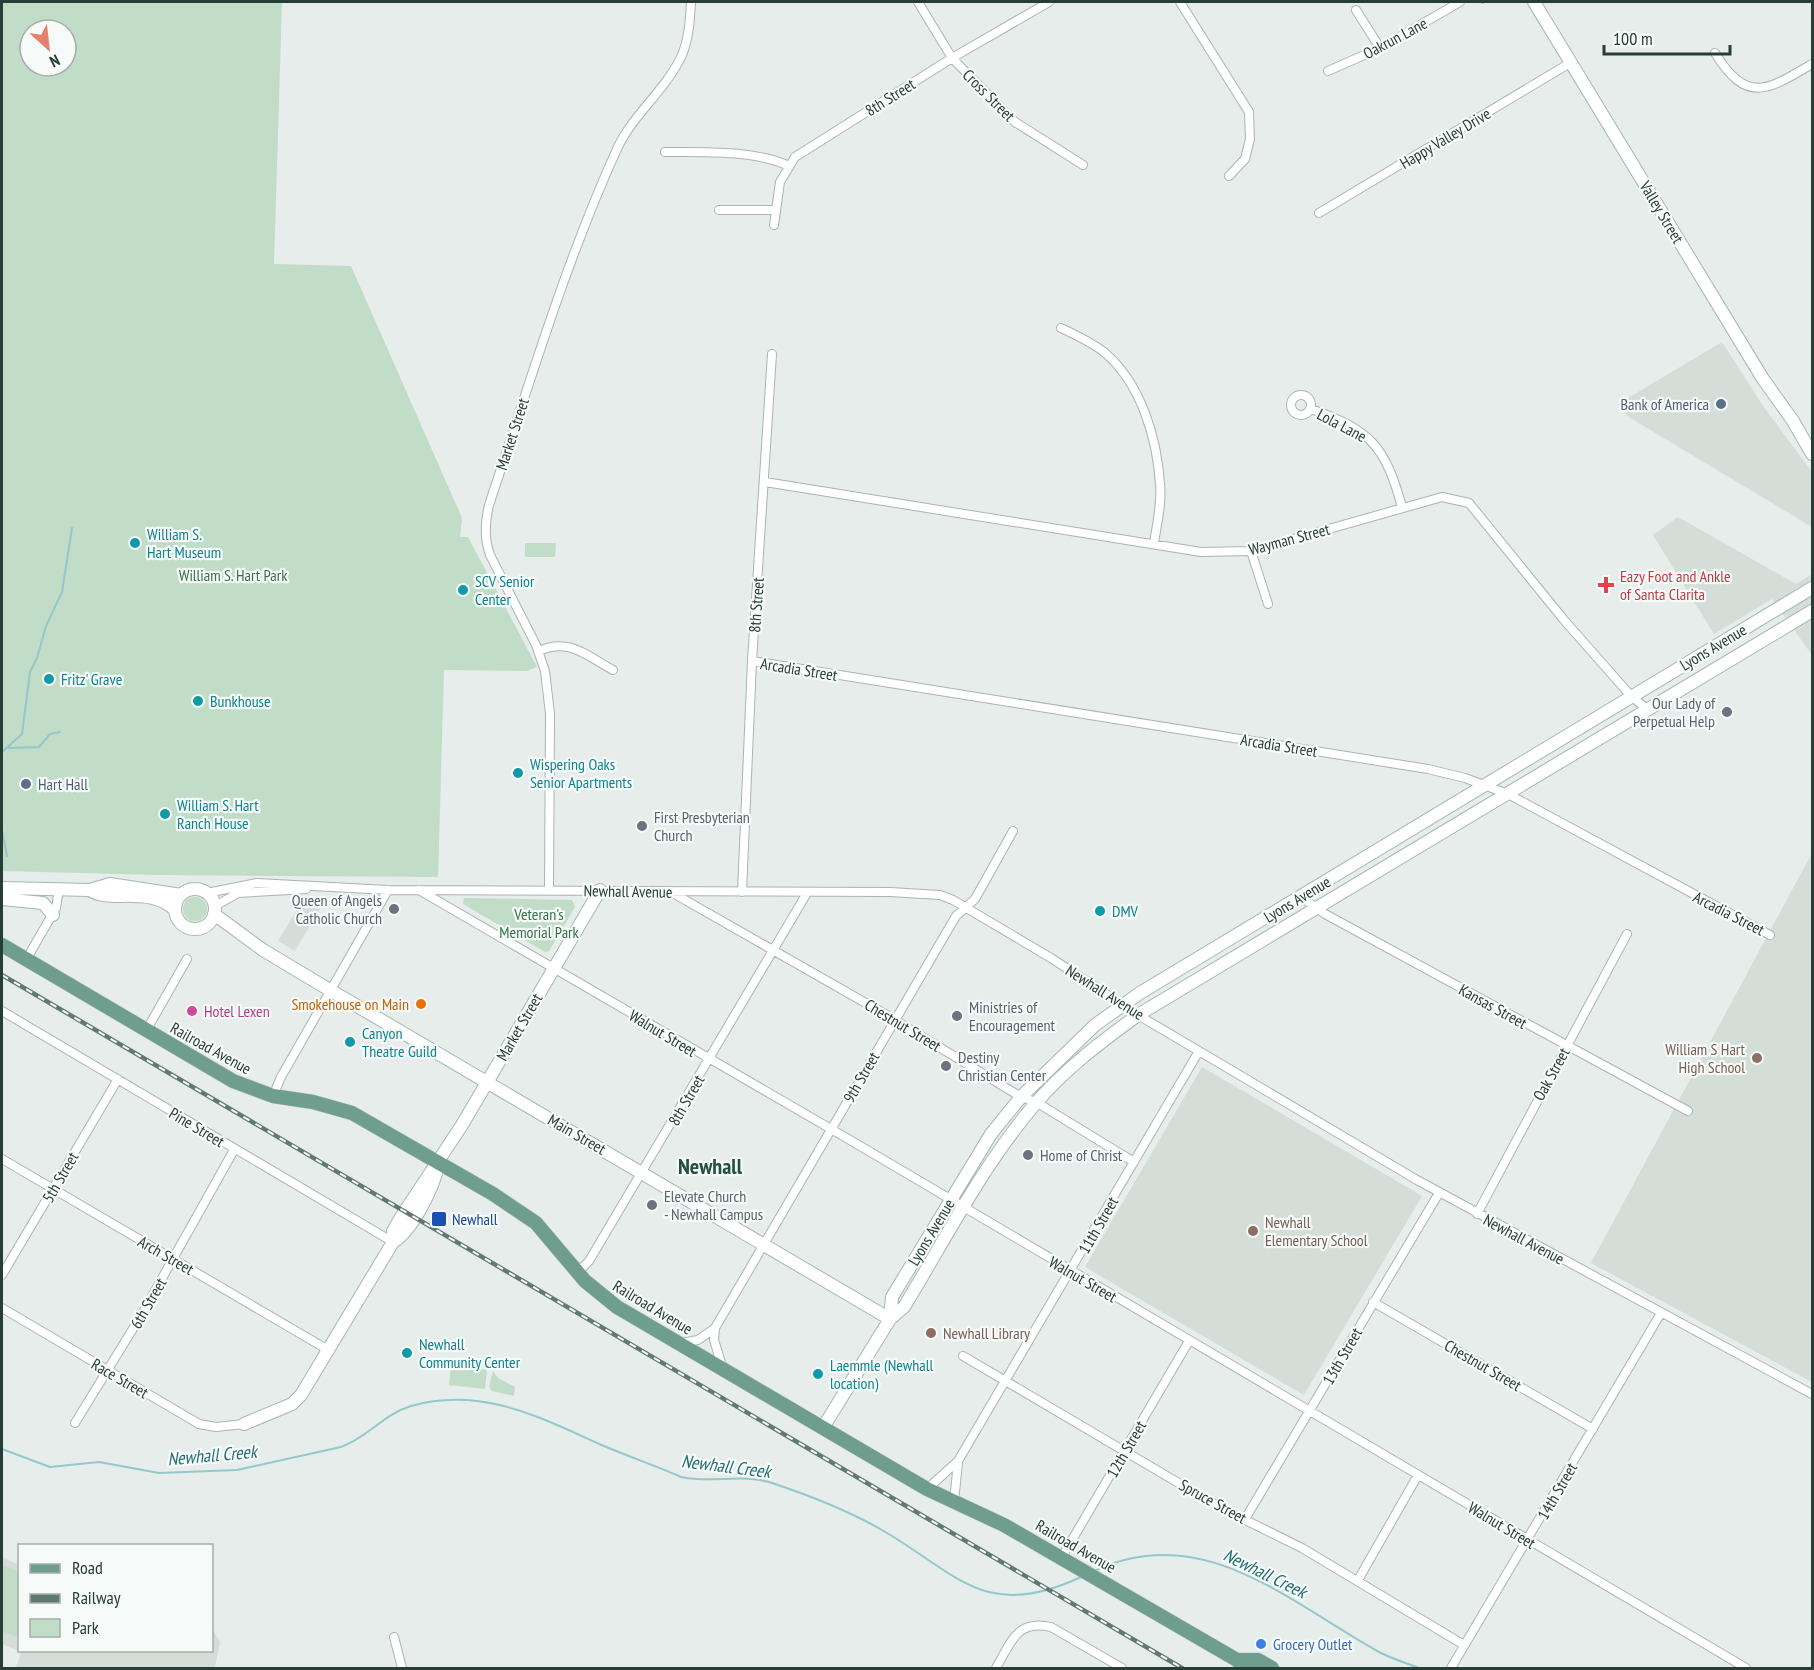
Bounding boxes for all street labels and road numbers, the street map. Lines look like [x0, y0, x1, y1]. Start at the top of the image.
street label: Oakrun Lane [1360, 13, 1430, 63]
street label: Cross Street [959, 65, 1020, 126]
street label: 8th Street [861, 74, 919, 120]
street label: Happy Valley Drive [1396, 103, 1494, 173]
street label: Valley Street [1635, 176, 1689, 247]
street label: Market Street [491, 395, 533, 473]
street label: Lola Lane [1314, 404, 1370, 446]
street label: Wayman Street [1246, 518, 1332, 559]
street label: 8th Street [744, 576, 768, 633]
street label: Lyons Avenue [1676, 619, 1750, 675]
street label: Arcadia Street [759, 653, 839, 685]
street label: Arcadia Street [1239, 729, 1319, 761]
street label: Lyons Avenue [1260, 871, 1334, 927]
street label: Newhall Avenue [583, 880, 673, 902]
street label: Arcadia Street [1690, 887, 1769, 940]
street label: Newhall Avenue [1062, 960, 1148, 1024]
street label: Kansas Street [1455, 979, 1531, 1033]
street label: Market Street [492, 989, 547, 1064]
street label: Chestnut Street [861, 994, 945, 1056]
street label: Walnut Street [626, 1005, 701, 1061]
street label: Railroad Avenue [167, 1018, 255, 1078]
street label: Oak Street [1528, 1043, 1574, 1104]
street label: 9th Street [839, 1048, 884, 1106]
street label: 8th Street [664, 1071, 709, 1129]
street label: Pine Street [166, 1103, 229, 1152]
street label: Main Street [544, 1109, 610, 1159]
street label: 5th Street [38, 1148, 83, 1206]
street label: 11th Street [1074, 1192, 1123, 1257]
street label: Lyons Avenue [903, 1195, 959, 1269]
street label: Newhall Avenue [1480, 1209, 1568, 1269]
street label: Arch Street [134, 1231, 198, 1279]
street label: Walnut Street [1045, 1252, 1121, 1307]
street label: 6th Street [126, 1274, 171, 1332]
street label: Railroad Avenue [610, 1275, 696, 1339]
street label: 13th Street [1318, 1323, 1367, 1388]
street label: Chestnut Street [1441, 1335, 1526, 1395]
street label: Race Street [88, 1354, 153, 1403]
street label: 12th Street [1102, 1416, 1151, 1481]
street label: 14th Street [1533, 1458, 1582, 1523]
street label: Spruce Street [1176, 1474, 1251, 1528]
street label: Walnut Street [1465, 1497, 1540, 1553]
street label: Railroad Avenue [1032, 1515, 1120, 1577]

